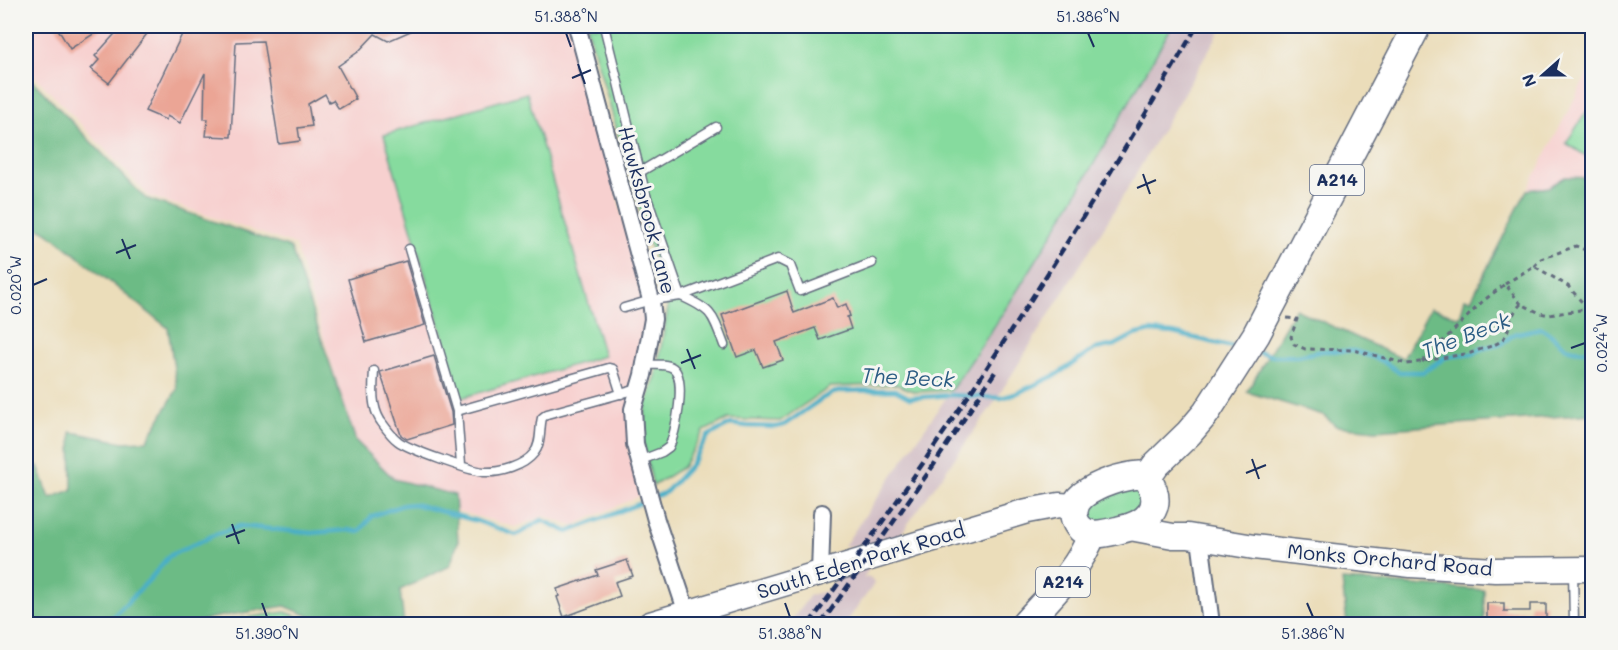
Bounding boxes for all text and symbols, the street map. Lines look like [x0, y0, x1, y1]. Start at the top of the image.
text: 51.388°N [534, 6, 598, 26]
text: 51.386°N [1056, 6, 1120, 26]
north arrow [1513, 45, 1573, 105]
text: N [1517, 71, 1541, 90]
street label: Hawksbrook Lane [613, 123, 683, 296]
road number: A214 [1310, 165, 1364, 195]
text: 0.020°W [5, 255, 25, 315]
water label: The Beck [1417, 305, 1514, 364]
text: 0.024°W [1591, 313, 1611, 373]
water label: The Beck [861, 361, 956, 392]
street label: South Eden Park Road [754, 516, 968, 604]
street label: Monks Orchard Road [1286, 537, 1494, 581]
road number: A214 [1036, 567, 1090, 597]
text: 51.390°N [235, 623, 299, 643]
text: 51.388°N [758, 623, 822, 643]
text: 51.386°N [1281, 623, 1345, 643]

